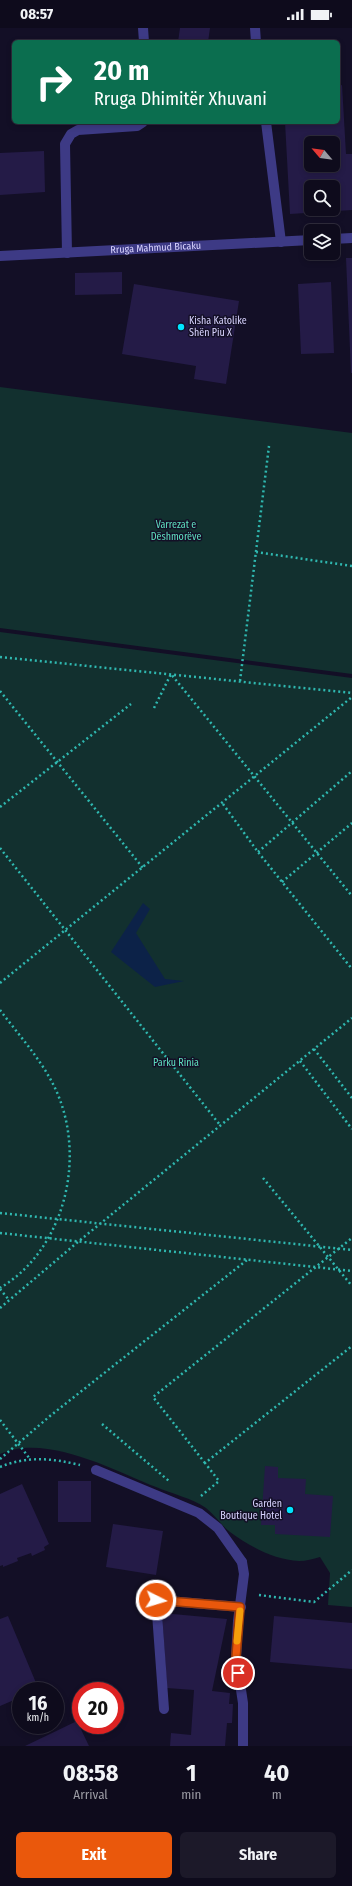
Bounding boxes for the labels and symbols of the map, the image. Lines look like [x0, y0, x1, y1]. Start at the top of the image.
north arrow [304, 136, 340, 172]
street label: Rruga Mahmud Bicaku [110, 240, 201, 256]
place label: Kisha Katolike Shën Piu X [189, 315, 247, 339]
marker: Kisha Katolike Shën Piu X [176, 322, 186, 332]
park label: Varrezat e Dëshmorëve [151, 519, 201, 543]
park label: Parku Rinia [153, 1057, 199, 1069]
place label: Garden Boutique Hotel [220, 1498, 282, 1522]
marker: Garden Boutique Hotel [285, 1505, 295, 1515]
position arrow [135, 1579, 177, 1621]
pin [221, 1656, 255, 1690]
speed limit sign: 20 [72, 1682, 124, 1734]

